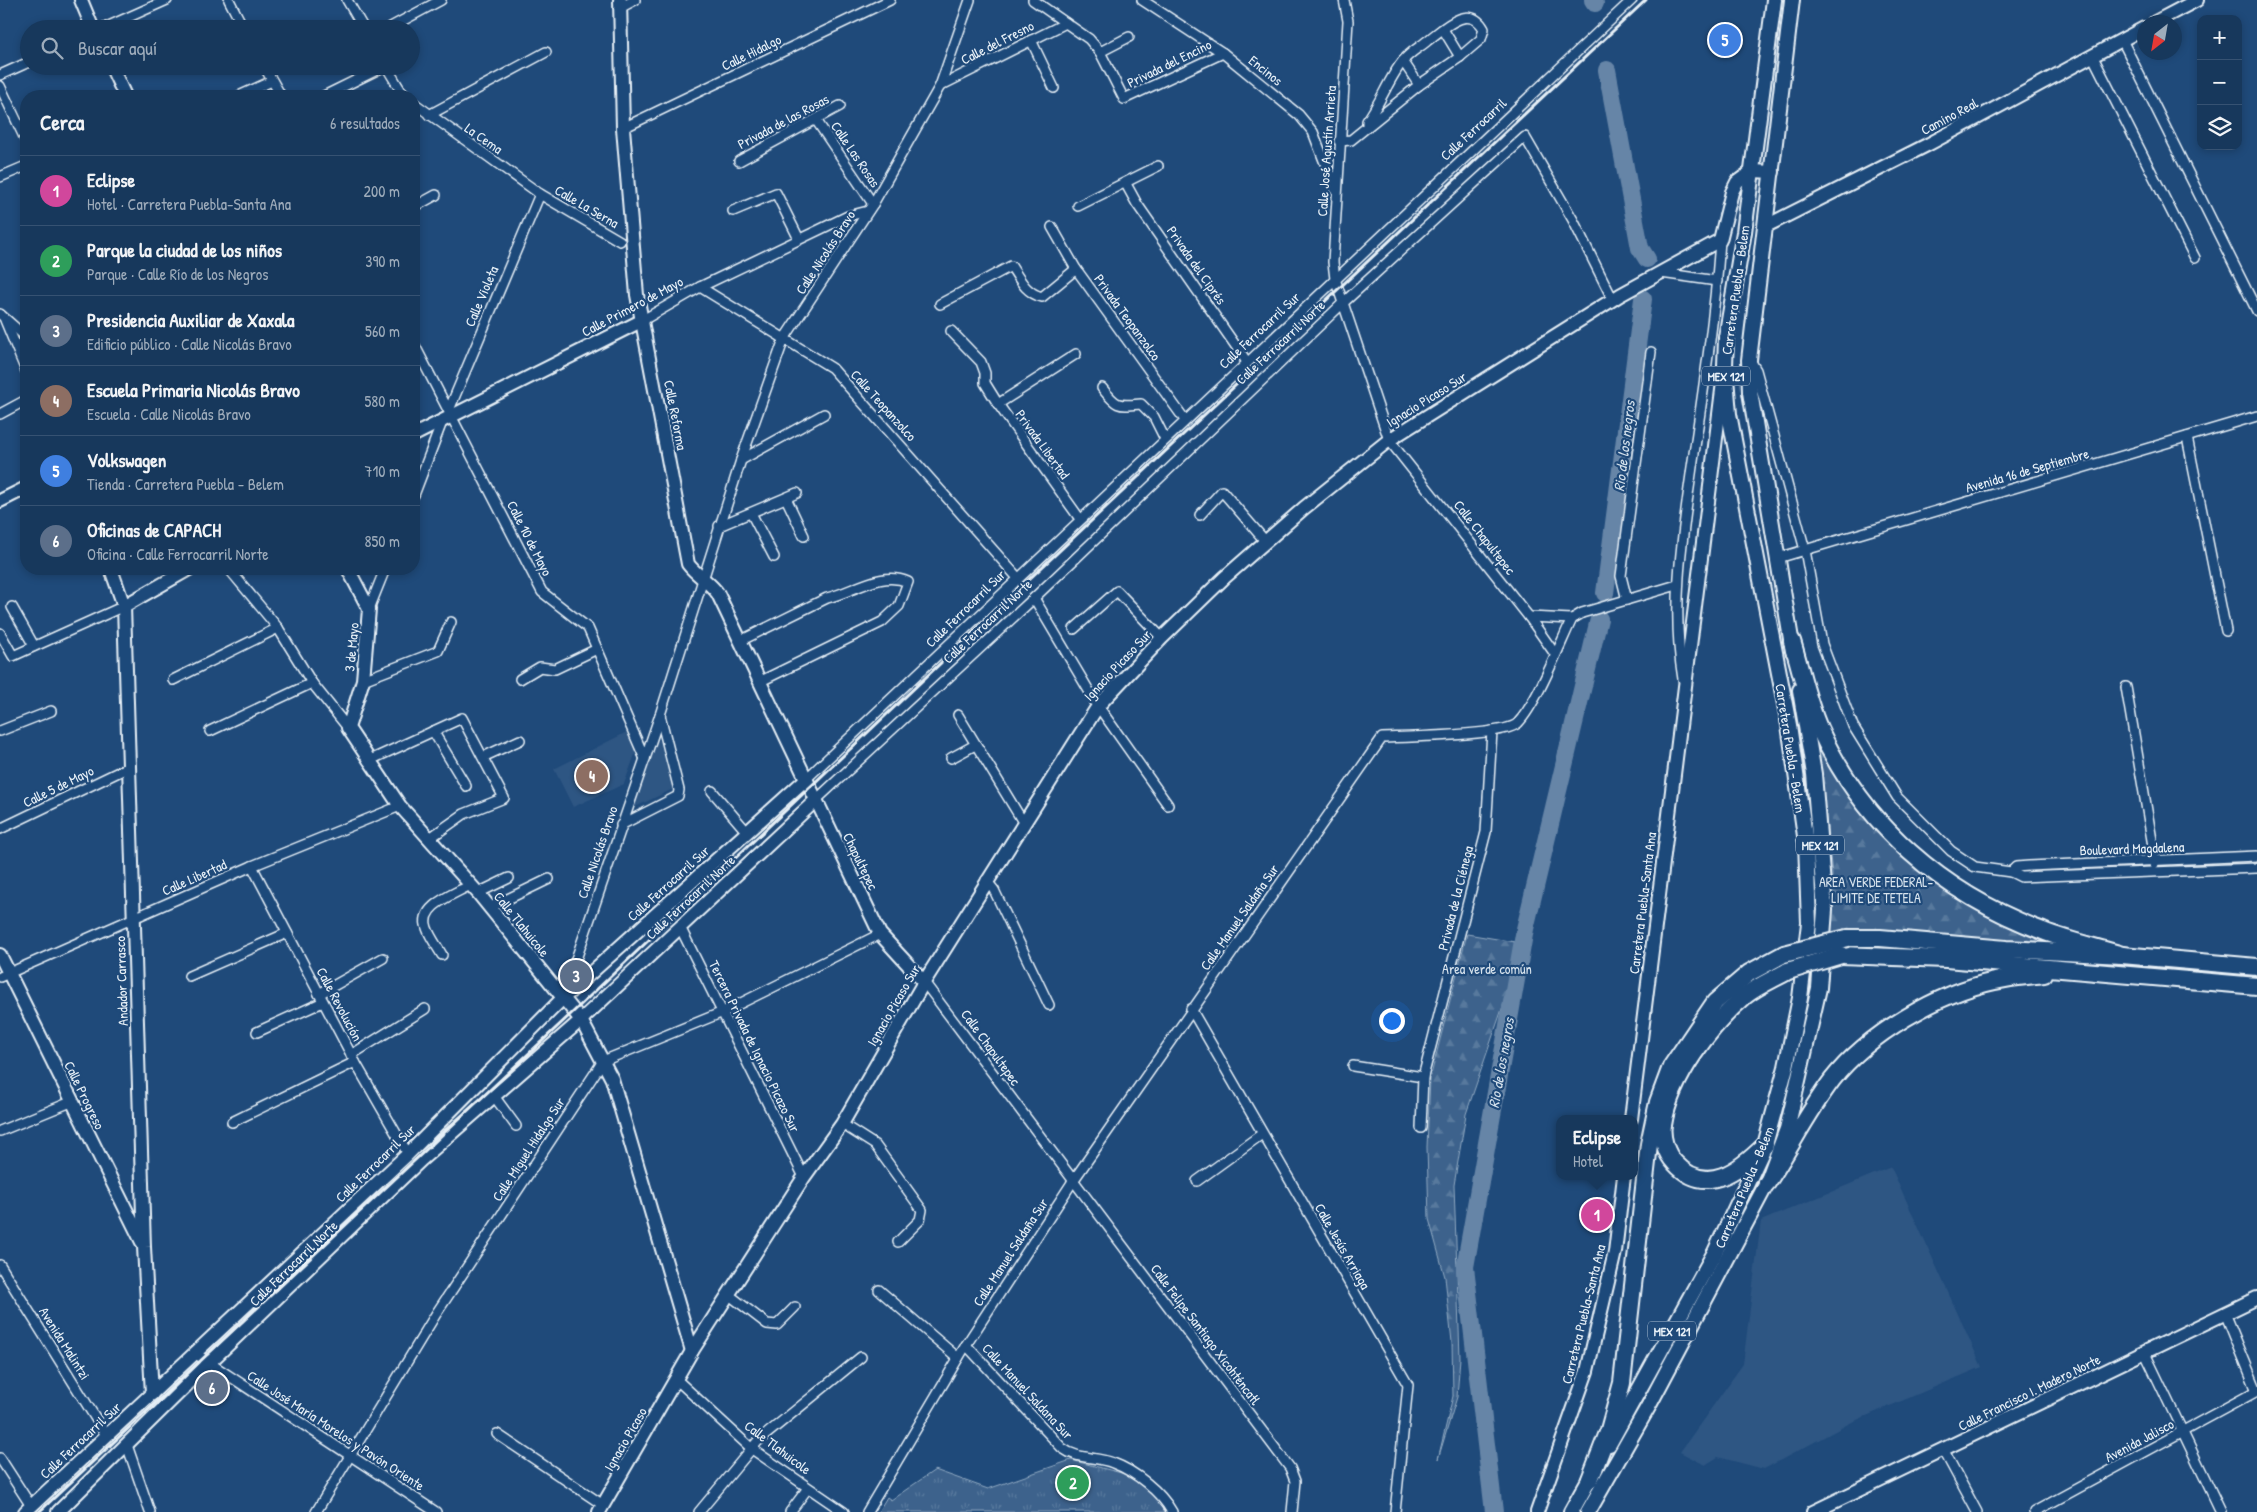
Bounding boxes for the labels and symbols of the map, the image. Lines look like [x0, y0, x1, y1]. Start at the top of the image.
street label: Calle del Fresno [957, 15, 1037, 69]
north arrow [2137, 15, 2182, 60]
pin: 5 [1709, 21, 1741, 59]
street label: Calle Hidalgo [718, 29, 785, 76]
street label: Privada del Encino [1124, 34, 1215, 92]
street label: Encinos [1245, 51, 1287, 89]
street label: Calle José Agustín Arrieta [1312, 84, 1341, 217]
street label: Privada de las Rosas [734, 89, 832, 153]
street label: Calle Ferrocarril [1436, 93, 1510, 165]
street label: Camino Real [1917, 93, 1981, 139]
street label: Calle Las Rosas [827, 117, 885, 191]
street label: La Cema [461, 118, 507, 158]
street label: Calle La Serna [551, 180, 623, 232]
street label: Calle Nicolás Bravo [791, 206, 859, 298]
street label: Privada del Ciprés [1162, 222, 1231, 309]
street label: Carretera Puebla - Belem [1717, 224, 1753, 356]
street label: Calle Violeta [460, 262, 502, 329]
street label: Privada Teopanzolco [1089, 270, 1166, 365]
street label: Calle Primero de Mayo [578, 271, 687, 342]
street label: Calle Ferrocarril Sur [1214, 287, 1304, 373]
street label: Calle Ferrocarril Norte [1231, 295, 1329, 388]
street label: Calle Teopanzolco [846, 365, 921, 446]
street label: Ignacio Picaso Sur [1382, 366, 1471, 432]
road number: MEX 121 [1702, 366, 1750, 386]
street label: Calle Reforma [660, 378, 692, 452]
water label: Rio de los negros [1608, 398, 1640, 493]
street label: Privada Libertad [1011, 406, 1075, 483]
street label: Avenida 16 de Septiembre [1963, 443, 2092, 498]
street label: Calle Chapultepec [1449, 496, 1520, 579]
street label: Calle 10 de Mayo [502, 497, 557, 580]
street label: Calle Ferrocarril Sur [921, 564, 1010, 651]
street label: Calle Ferrocarril Norte [938, 574, 1036, 667]
street label: 3 de Mayo [339, 621, 364, 672]
street label: Ignacio Picaso Sur [1079, 625, 1156, 706]
street label: Carretera Puebla - Belem [1771, 682, 1811, 814]
pin: 4 [576, 757, 608, 795]
street label: Calle 5 de Mayo [19, 760, 97, 812]
street label: Calle Nicolás Bravo [572, 803, 622, 901]
street label: Chapultepec [838, 829, 883, 894]
street label: Carretera Puebla-Santa Ana [1624, 830, 1660, 975]
road number: MEX 121 [1796, 836, 1844, 854]
street label: Boulevard Magdalena [2079, 837, 2185, 860]
street label: Calle Ferrocarril Sur [623, 841, 714, 925]
street label: Privada de la Ciénega [1433, 843, 1478, 953]
street label: Calle Ferrocarril Norte [641, 850, 739, 943]
street label: Calle Libertad [159, 854, 230, 900]
street label: Calle Manuel Saldaña Sur [1195, 860, 1283, 974]
park label: AREA VERDE FEDERAL- LIMITE DE TETELA [1819, 872, 1933, 907]
street label: Calle Tlahuicole [490, 887, 554, 961]
street label: Andador Carrasco [110, 935, 132, 1026]
pin: 3 [560, 957, 592, 995]
street label: Tercera Privada de Ignacio Picazo Sur [704, 957, 805, 1136]
park label: Area verde común [1442, 959, 1532, 978]
street label: Ignacio Picaso Sur [862, 960, 925, 1050]
street label: Calle Revolución [313, 964, 367, 1044]
street label: Calle Chapultepec [956, 1005, 1025, 1090]
your location [1379, 1008, 1405, 1034]
water label: Rio de los negros [1483, 1015, 1519, 1110]
street label: Calle Progreso [59, 1058, 110, 1133]
street label: Calle Miguel Hidalgo Sur [487, 1093, 570, 1205]
street label: Calle Ferrocarril Sur [331, 1119, 420, 1206]
street label: Carretera Puebla - Belem [1710, 1123, 1778, 1251]
street label: Calle Manuel Saldaña Sur [968, 1194, 1052, 1310]
pin: 1 [1581, 1196, 1613, 1234]
street label: Calle Jesús Arriaga [1310, 1200, 1376, 1293]
street label: Calle Ferrocarril Norte [245, 1216, 342, 1310]
street label: Carretera Puebla-Santa Ana [1556, 1242, 1610, 1386]
street label: Calle Felipe Santiago Xicohténcatl [1146, 1260, 1265, 1409]
street label: Avenida Malintzi [35, 1303, 95, 1383]
road number: MEX 121 [1648, 1322, 1696, 1340]
street label: Calle Manuel Saldana Sur [978, 1339, 1078, 1444]
street label: Calle Francisco I. Madero Norte [1955, 1349, 2104, 1435]
street label: Calle José María Morelos y Pavón Oriente [243, 1365, 429, 1496]
pin: 6 [196, 1369, 228, 1407]
street label: Calle Ferrocarril Sur [35, 1397, 125, 1483]
street label: Ignacio Picaso [599, 1403, 652, 1475]
street label: Avenida Jalisco [2101, 1414, 2177, 1466]
street label: Calle Tlahuicole [741, 1416, 815, 1479]
pin: 2 [1057, 1464, 1089, 1502]

